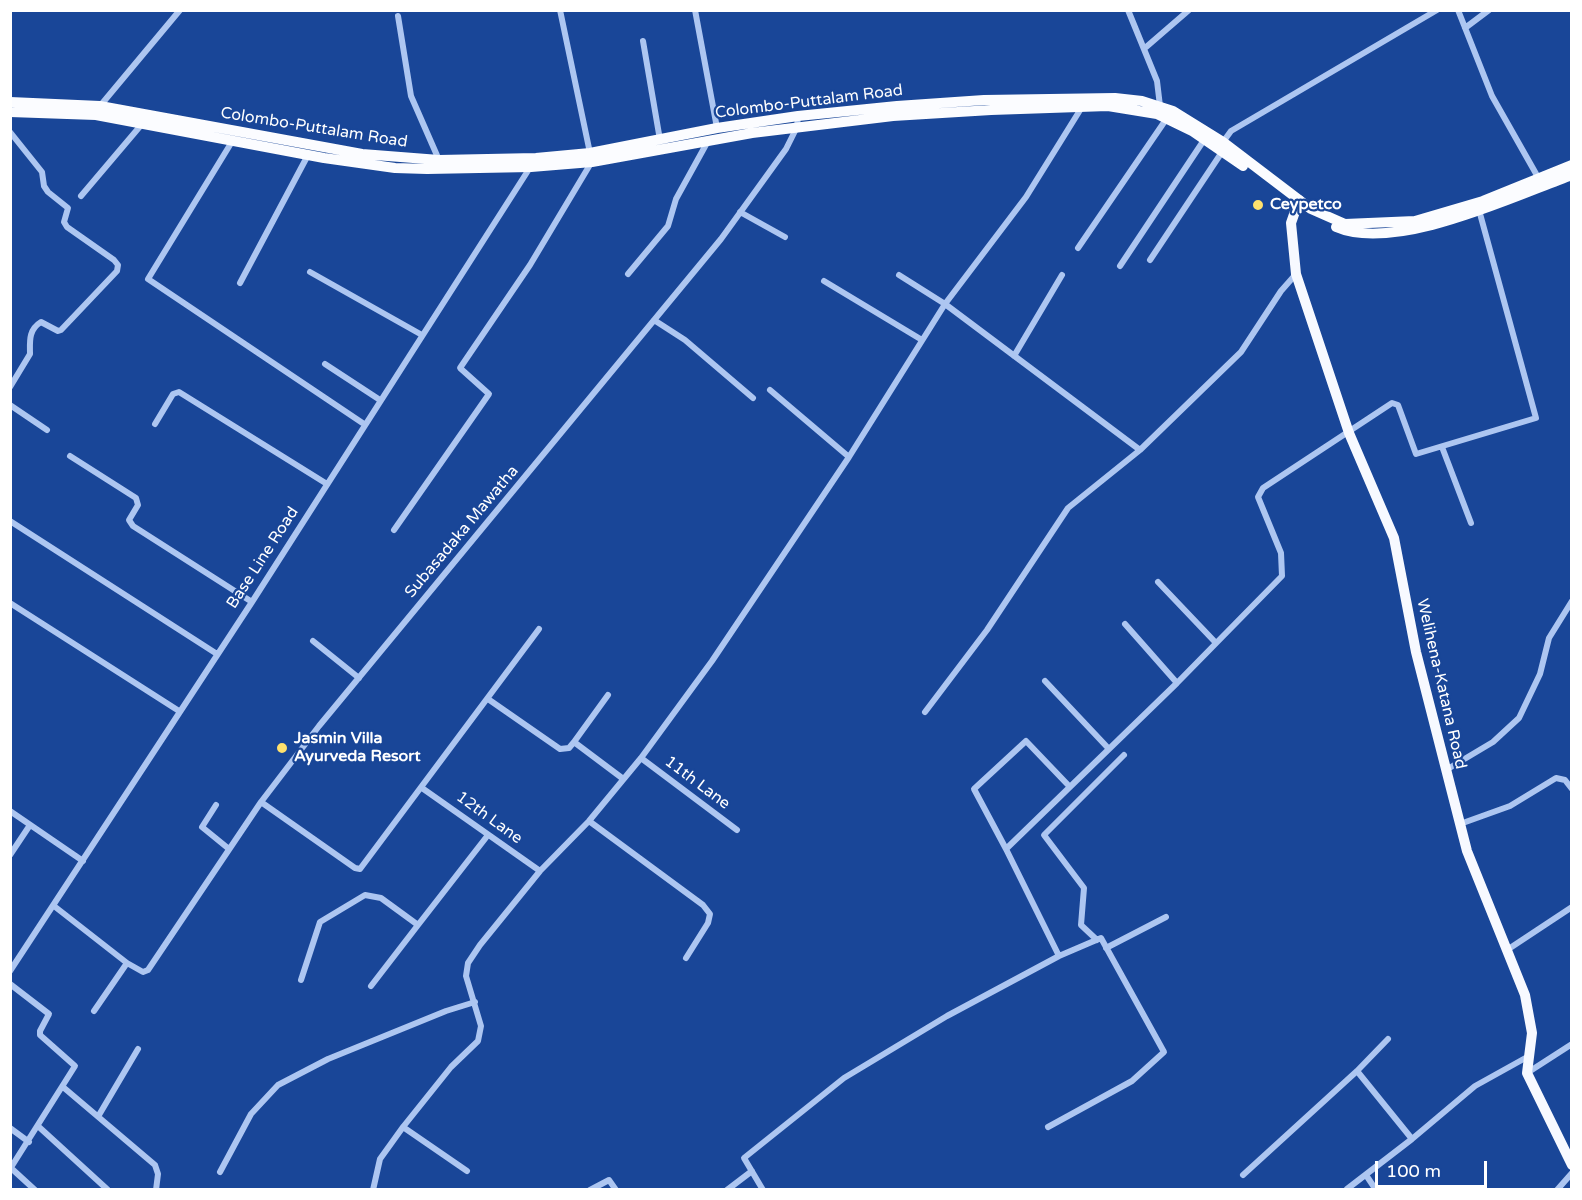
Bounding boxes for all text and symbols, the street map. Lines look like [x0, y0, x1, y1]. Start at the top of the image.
street label: Colombo-Puttalam Road [714, 81, 904, 123]
street label: Colombo-Puttalam Road [219, 104, 409, 152]
place label: Ceypetco [1270, 195, 1342, 215]
marker: Ceypetco [1251, 198, 1265, 212]
street label: Subasadaka Mawatha [401, 462, 523, 602]
street label: Base Line Road [223, 504, 303, 612]
street label: Welihena-Katana Road [1412, 597, 1470, 771]
place label: Jasmin Villa Ayurveda Resort [294, 729, 421, 767]
marker: Jasmin Villa Ayurveda Resort [275, 741, 289, 755]
street label: 11th Lane [660, 752, 734, 814]
street label: 12th Lane [452, 788, 526, 848]
scale bar [1378, 1149, 1490, 1187]
text: 100 m [1386, 1160, 1441, 1182]

